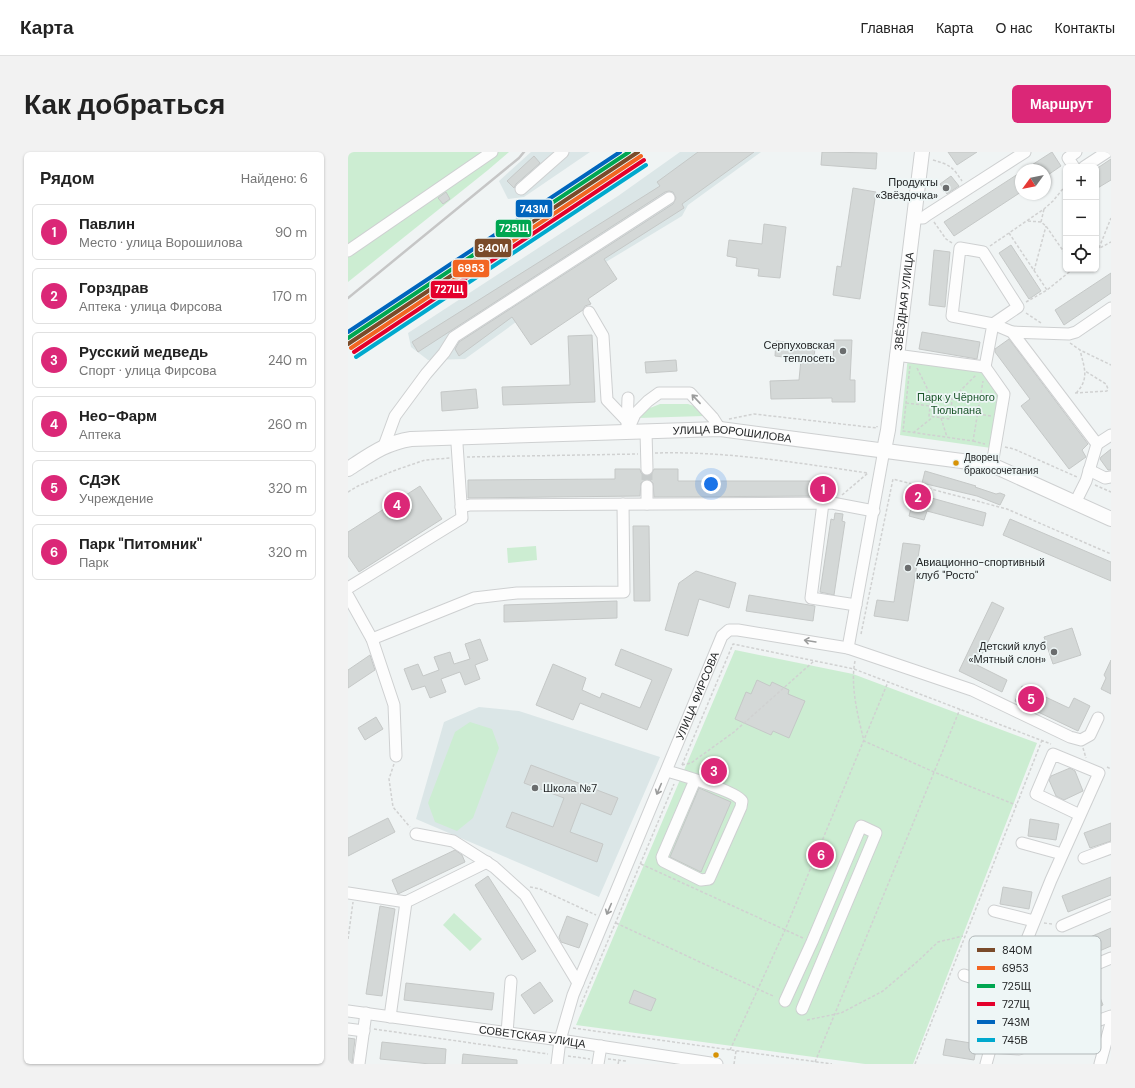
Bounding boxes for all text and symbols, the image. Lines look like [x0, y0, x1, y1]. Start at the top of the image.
text: Карта [20, 15, 74, 40]
text: Главная [861, 19, 914, 37]
text: Карта [936, 19, 973, 37]
text: О нас [995, 19, 1033, 37]
text: Контакты [1055, 19, 1115, 37]
button: Маршрут [1012, 85, 1111, 123]
text: Как добраться [24, 86, 225, 123]
north arrow [1015, 164, 1051, 200]
map controls [1063, 164, 1099, 272]
button: + [1063, 164, 1099, 200]
text: Рядом [40, 167, 95, 189]
text: Найдено: 6 [241, 170, 308, 187]
place label: Продукты «Звёздочка» [875, 175, 938, 202]
marker: Продукты «Звёздочка» [941, 183, 951, 193]
line badge: 743М [515, 199, 553, 218]
button: − [1063, 200, 1099, 236]
text: 743М [520, 202, 548, 216]
text: Павлин [79, 214, 135, 234]
line badge: 725Щ [495, 219, 532, 238]
text: 725Щ [499, 221, 530, 235]
text: 1 [52, 224, 56, 241]
text: 90 m [275, 224, 307, 241]
text: Место · улица Ворошилова [79, 234, 242, 251]
button: locate [1063, 236, 1099, 272]
line badge: 840М [474, 238, 512, 258]
text: 840М [477, 241, 509, 255]
street label: ЗВЁЗДНАЯ УЛИЦА [891, 251, 917, 351]
line badge: 6953 [452, 259, 490, 278]
text: 6953 [457, 261, 485, 275]
text: Горздрав [79, 278, 149, 298]
line badge: 727Щ [430, 280, 468, 299]
text: 727Щ [434, 282, 464, 296]
text: 2 [50, 288, 58, 305]
text: 170 m [272, 288, 307, 305]
text: Аптека · улица Фирсова [79, 298, 222, 315]
place label: Серпуховская теплосеть [764, 338, 835, 365]
text: Русский медведь [79, 342, 208, 362]
marker: Серпуховская теплосеть [838, 346, 848, 356]
text: 3 [50, 352, 58, 369]
text: 240 m [268, 352, 307, 369]
text: Спорт · улица Фирсова [79, 362, 216, 379]
park label: Парк у Чёрного Тюльпана [917, 390, 995, 417]
one-way arrow [691, 394, 700, 404]
text: Нео-Фарм [79, 406, 157, 426]
text: 4 [50, 416, 58, 433]
text: 260 m [267, 416, 307, 433]
street label: УЛИЦА ВОРОШИЛОВА [672, 422, 793, 445]
text: Аптека [79, 426, 121, 443]
place label: Дворец бракосочетания [964, 451, 1038, 477]
marker: Дворец бракосочетания [951, 458, 961, 468]
text: СДЭК [79, 470, 120, 490]
your location [701, 474, 721, 494]
pin: 1 [810, 474, 836, 504]
text: 5 [50, 480, 58, 497]
text: 320 m [268, 480, 307, 497]
pin: 2 [905, 482, 931, 512]
text: Учреждение [79, 490, 154, 507]
pin: 4 [384, 490, 410, 520]
text: Парк "Питомник" [79, 534, 202, 554]
text: 6 [50, 544, 58, 561]
text: 320 m [268, 544, 307, 561]
text: Парк [79, 554, 109, 571]
place label: Авиационно-спортивный клуб "Росто" [916, 555, 1045, 582]
marker: Авиационно-спортивный клуб "Росто" [903, 563, 913, 573]
one-way arrow [804, 637, 817, 645]
place label: Детский клуб «Мятный слон» [969, 639, 1046, 666]
marker: Детский клуб «Мятный слон» [1049, 647, 1059, 657]
street label: УЛИЦА ФИРСОВА [673, 649, 722, 742]
pin: 5 [1018, 684, 1044, 714]
pin: 3 [701, 756, 727, 786]
place label: Школа №7 [543, 781, 597, 795]
one-way arrow [655, 782, 663, 794]
marker: Школа №7 [530, 783, 540, 793]
pin: 6 [808, 840, 834, 870]
one-way arrow [605, 902, 613, 914]
legend [969, 936, 1101, 1054]
text: 840М [1002, 943, 1032, 957]
text: 6953 [1002, 961, 1029, 975]
text: 725Щ [1002, 979, 1031, 993]
text: 727Щ [1002, 997, 1030, 1011]
text: 743М [1002, 1015, 1030, 1029]
street label: СОВЕТСКАЯ УЛИЦА [478, 1022, 587, 1051]
text: 745В [1002, 1033, 1028, 1047]
unlabelled marker [711, 1050, 721, 1060]

